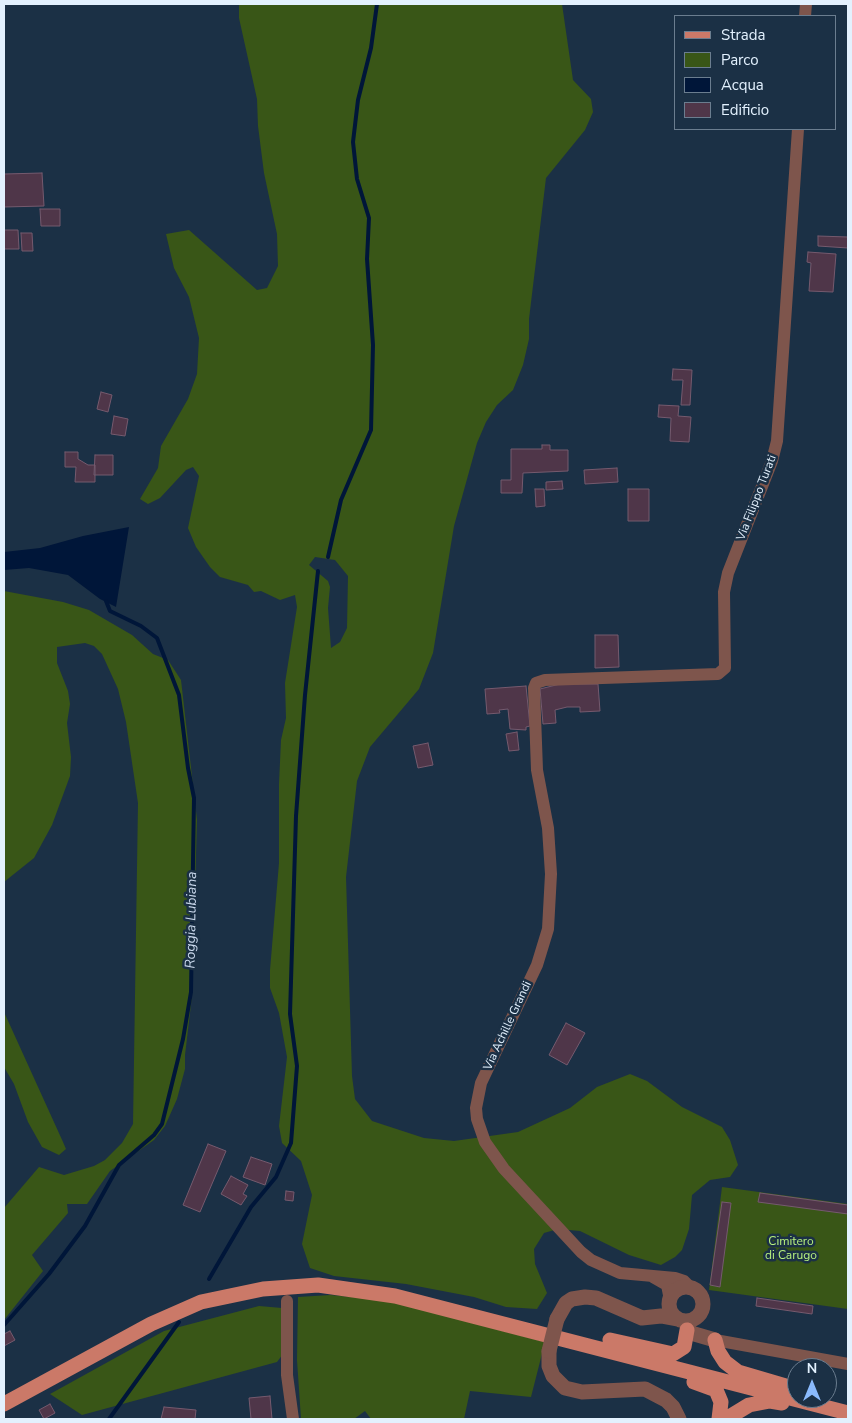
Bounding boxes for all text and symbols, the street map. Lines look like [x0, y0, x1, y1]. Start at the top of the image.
legend [674, 15, 837, 130]
text: Strada [721, 25, 765, 45]
text: Parco [721, 50, 759, 70]
text: Acqua [721, 75, 764, 95]
text: Edificio [721, 100, 769, 120]
street label: Via Filippo Turati [734, 453, 780, 543]
water label: Roggia Lubiana [183, 871, 201, 969]
street label: Via Achille Grandi [481, 979, 535, 1073]
park label: Cimitero di Carugo [765, 1235, 817, 1263]
north arrow [787, 1358, 837, 1408]
text: N [807, 1359, 817, 1378]

